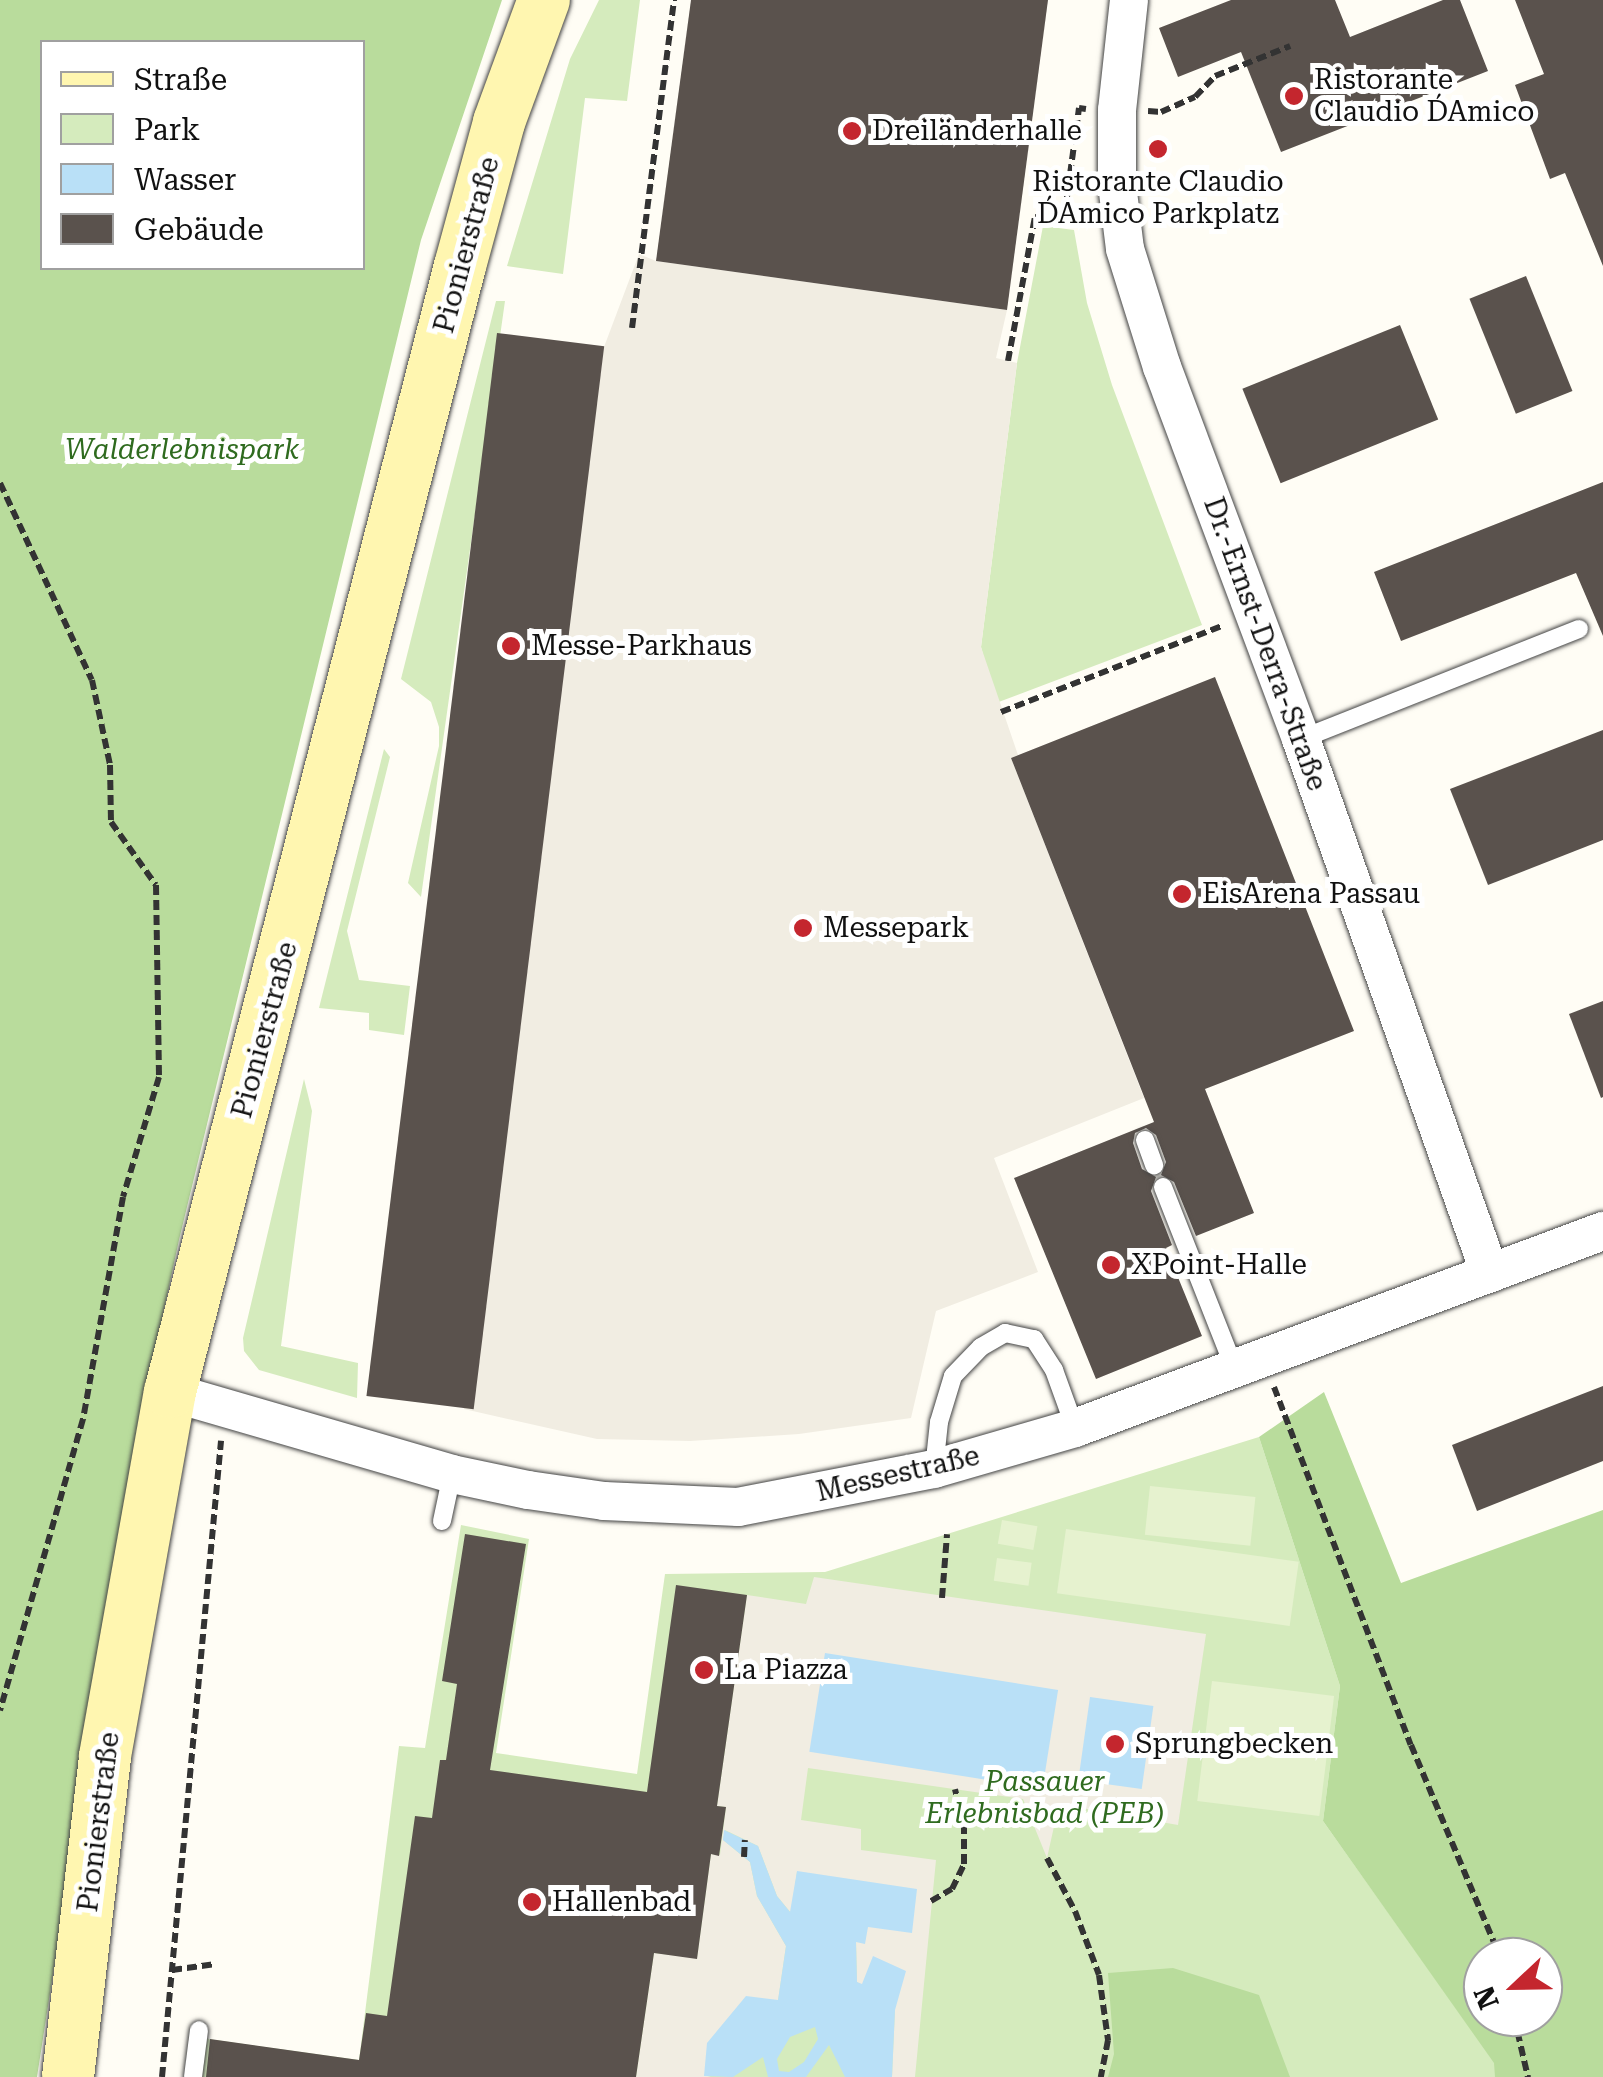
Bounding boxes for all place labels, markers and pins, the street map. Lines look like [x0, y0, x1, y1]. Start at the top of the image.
place label: Ristorante Claudio D´Amico [1314, 63, 1534, 129]
marker: Ristorante Claudio D´Amico [1283, 85, 1305, 107]
place label: Dreiländerhalle [872, 114, 1082, 148]
marker: Dreiländerhalle [841, 120, 863, 142]
marker: Ristorante Claudio D´Amico Parkplatz [1147, 138, 1169, 160]
place label: Ristorante Claudio D´Amico Parkplatz [1032, 165, 1284, 231]
place label: Messe-Parkhaus [531, 629, 752, 663]
marker: Messe-Parkhaus [500, 635, 522, 657]
place label: EisArena Passau [1202, 877, 1420, 911]
marker: EisArena Passau [1171, 883, 1193, 905]
place label: Messepark [823, 911, 969, 945]
marker: Messepark [792, 917, 814, 939]
place label: XPoint-Halle [1131, 1248, 1307, 1282]
marker: XPoint-Halle [1100, 1254, 1122, 1276]
place label: La Piazza [724, 1653, 848, 1687]
marker: La Piazza [693, 1659, 715, 1681]
place label: Sprungbecken [1135, 1727, 1333, 1761]
marker: Sprungbecken [1104, 1733, 1126, 1755]
place label: Hallenbad [552, 1885, 691, 1919]
marker: Hallenbad [521, 1891, 543, 1913]

